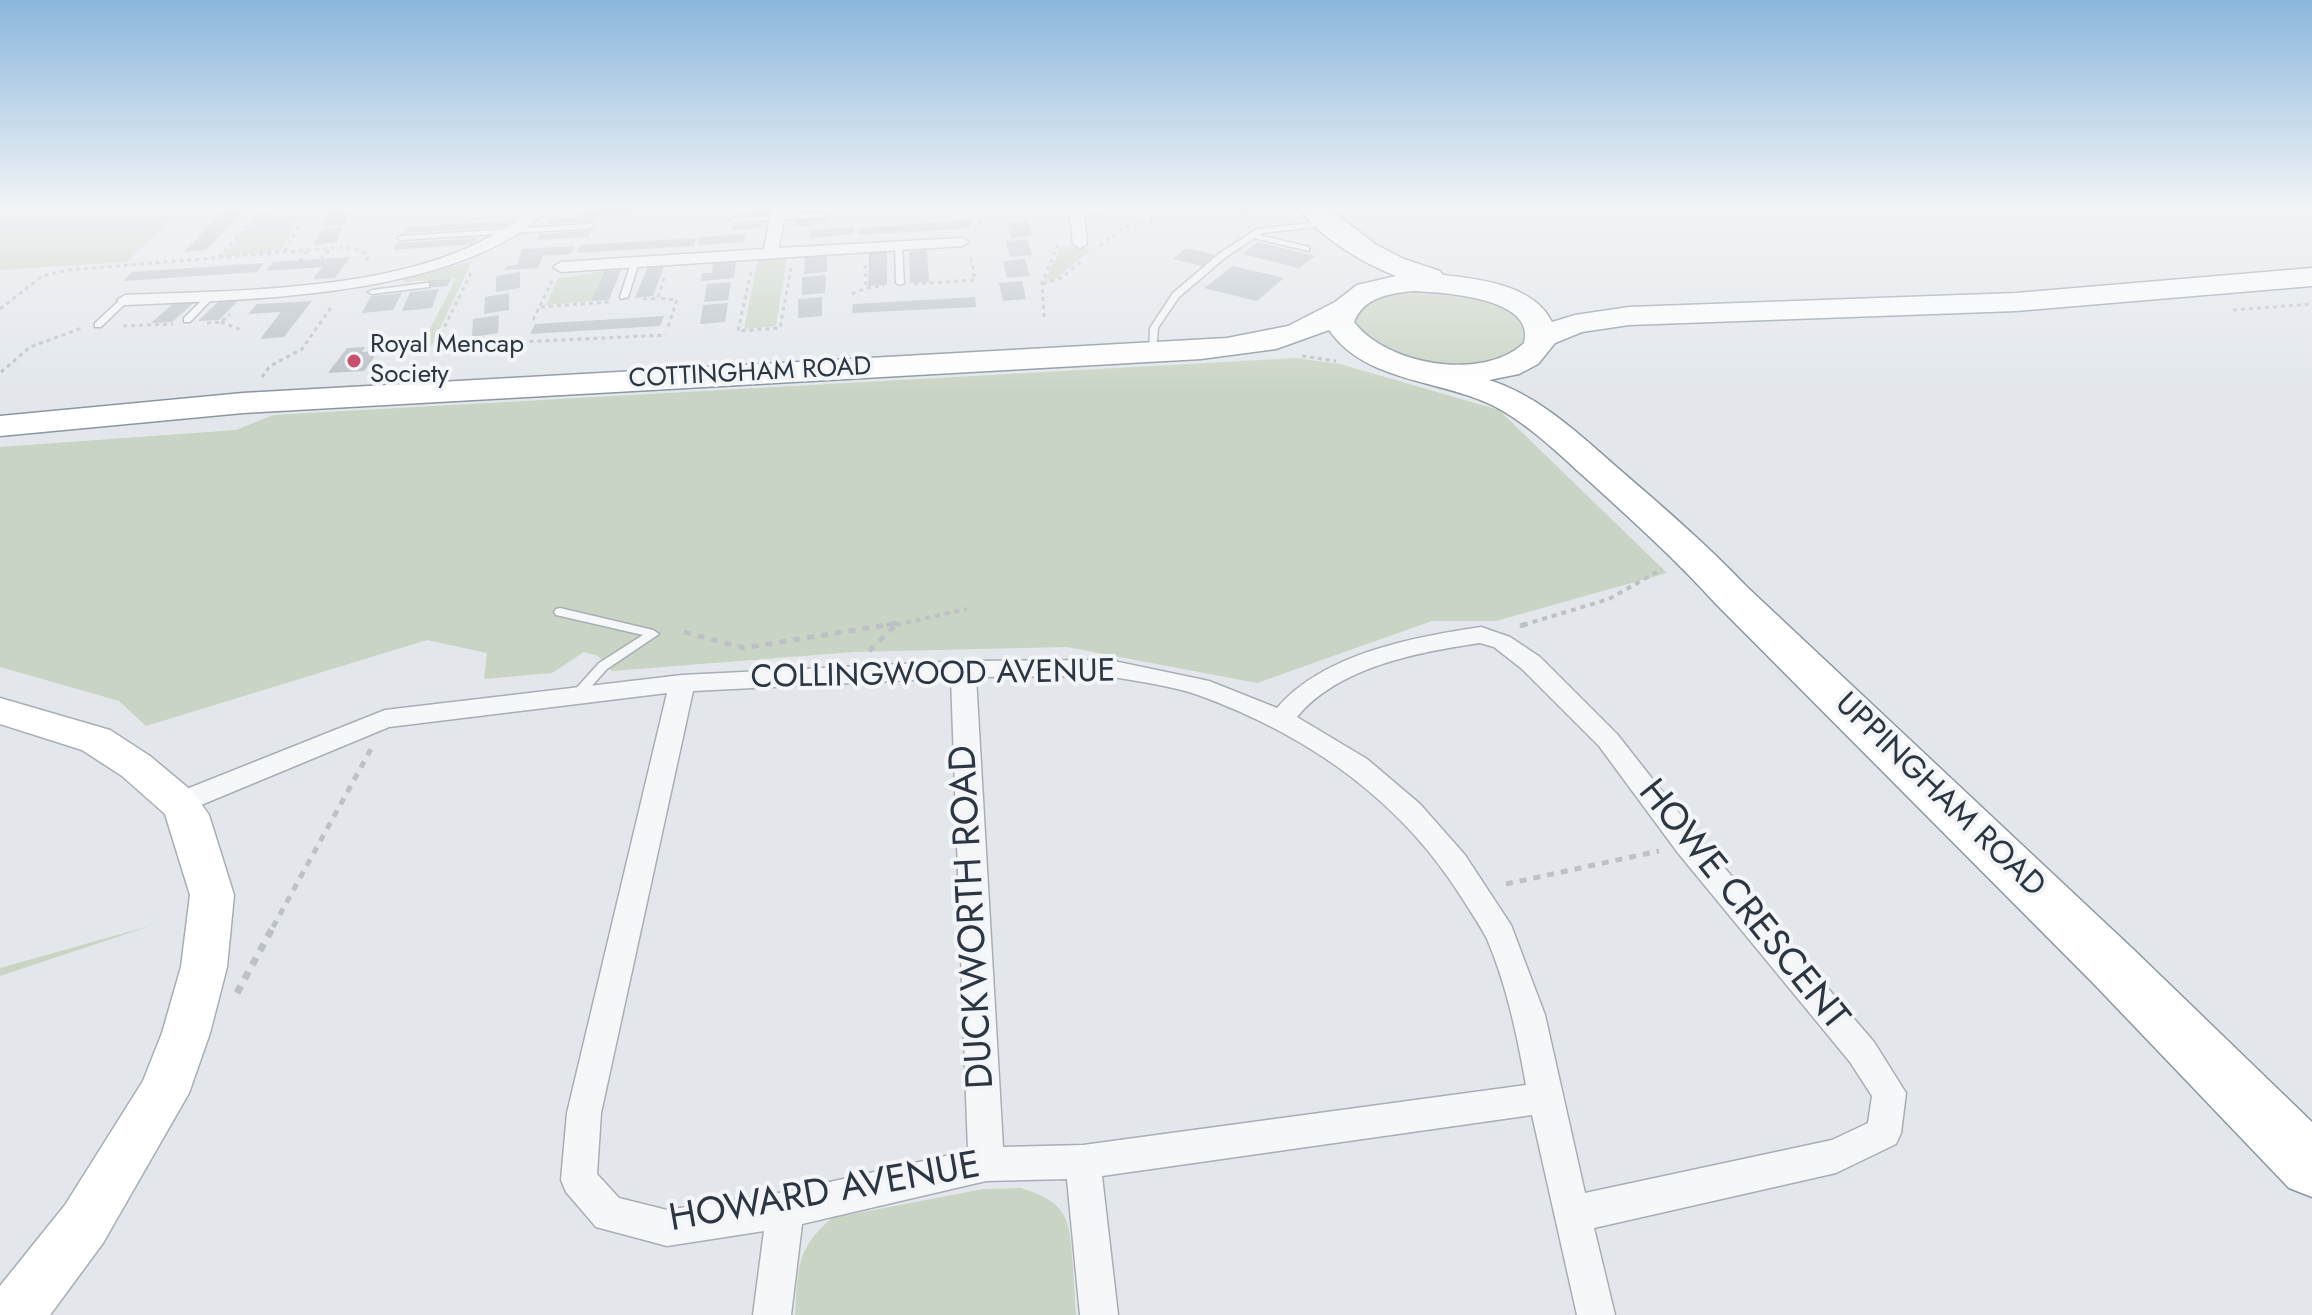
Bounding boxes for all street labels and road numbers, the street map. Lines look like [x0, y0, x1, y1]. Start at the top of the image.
street label: COTTINGHAM ROAD [628, 352, 872, 396]
street label: COLLINGWOOD AVENUE [750, 654, 1116, 698]
street label: UPPINGHAM ROAD [1826, 686, 2052, 906]
street label: DUCKWORTH ROAD [942, 744, 1006, 1090]
street label: HOWE CRESCENT [1627, 772, 1857, 1040]
street label: HOWARD AVENUE [666, 1144, 984, 1244]

